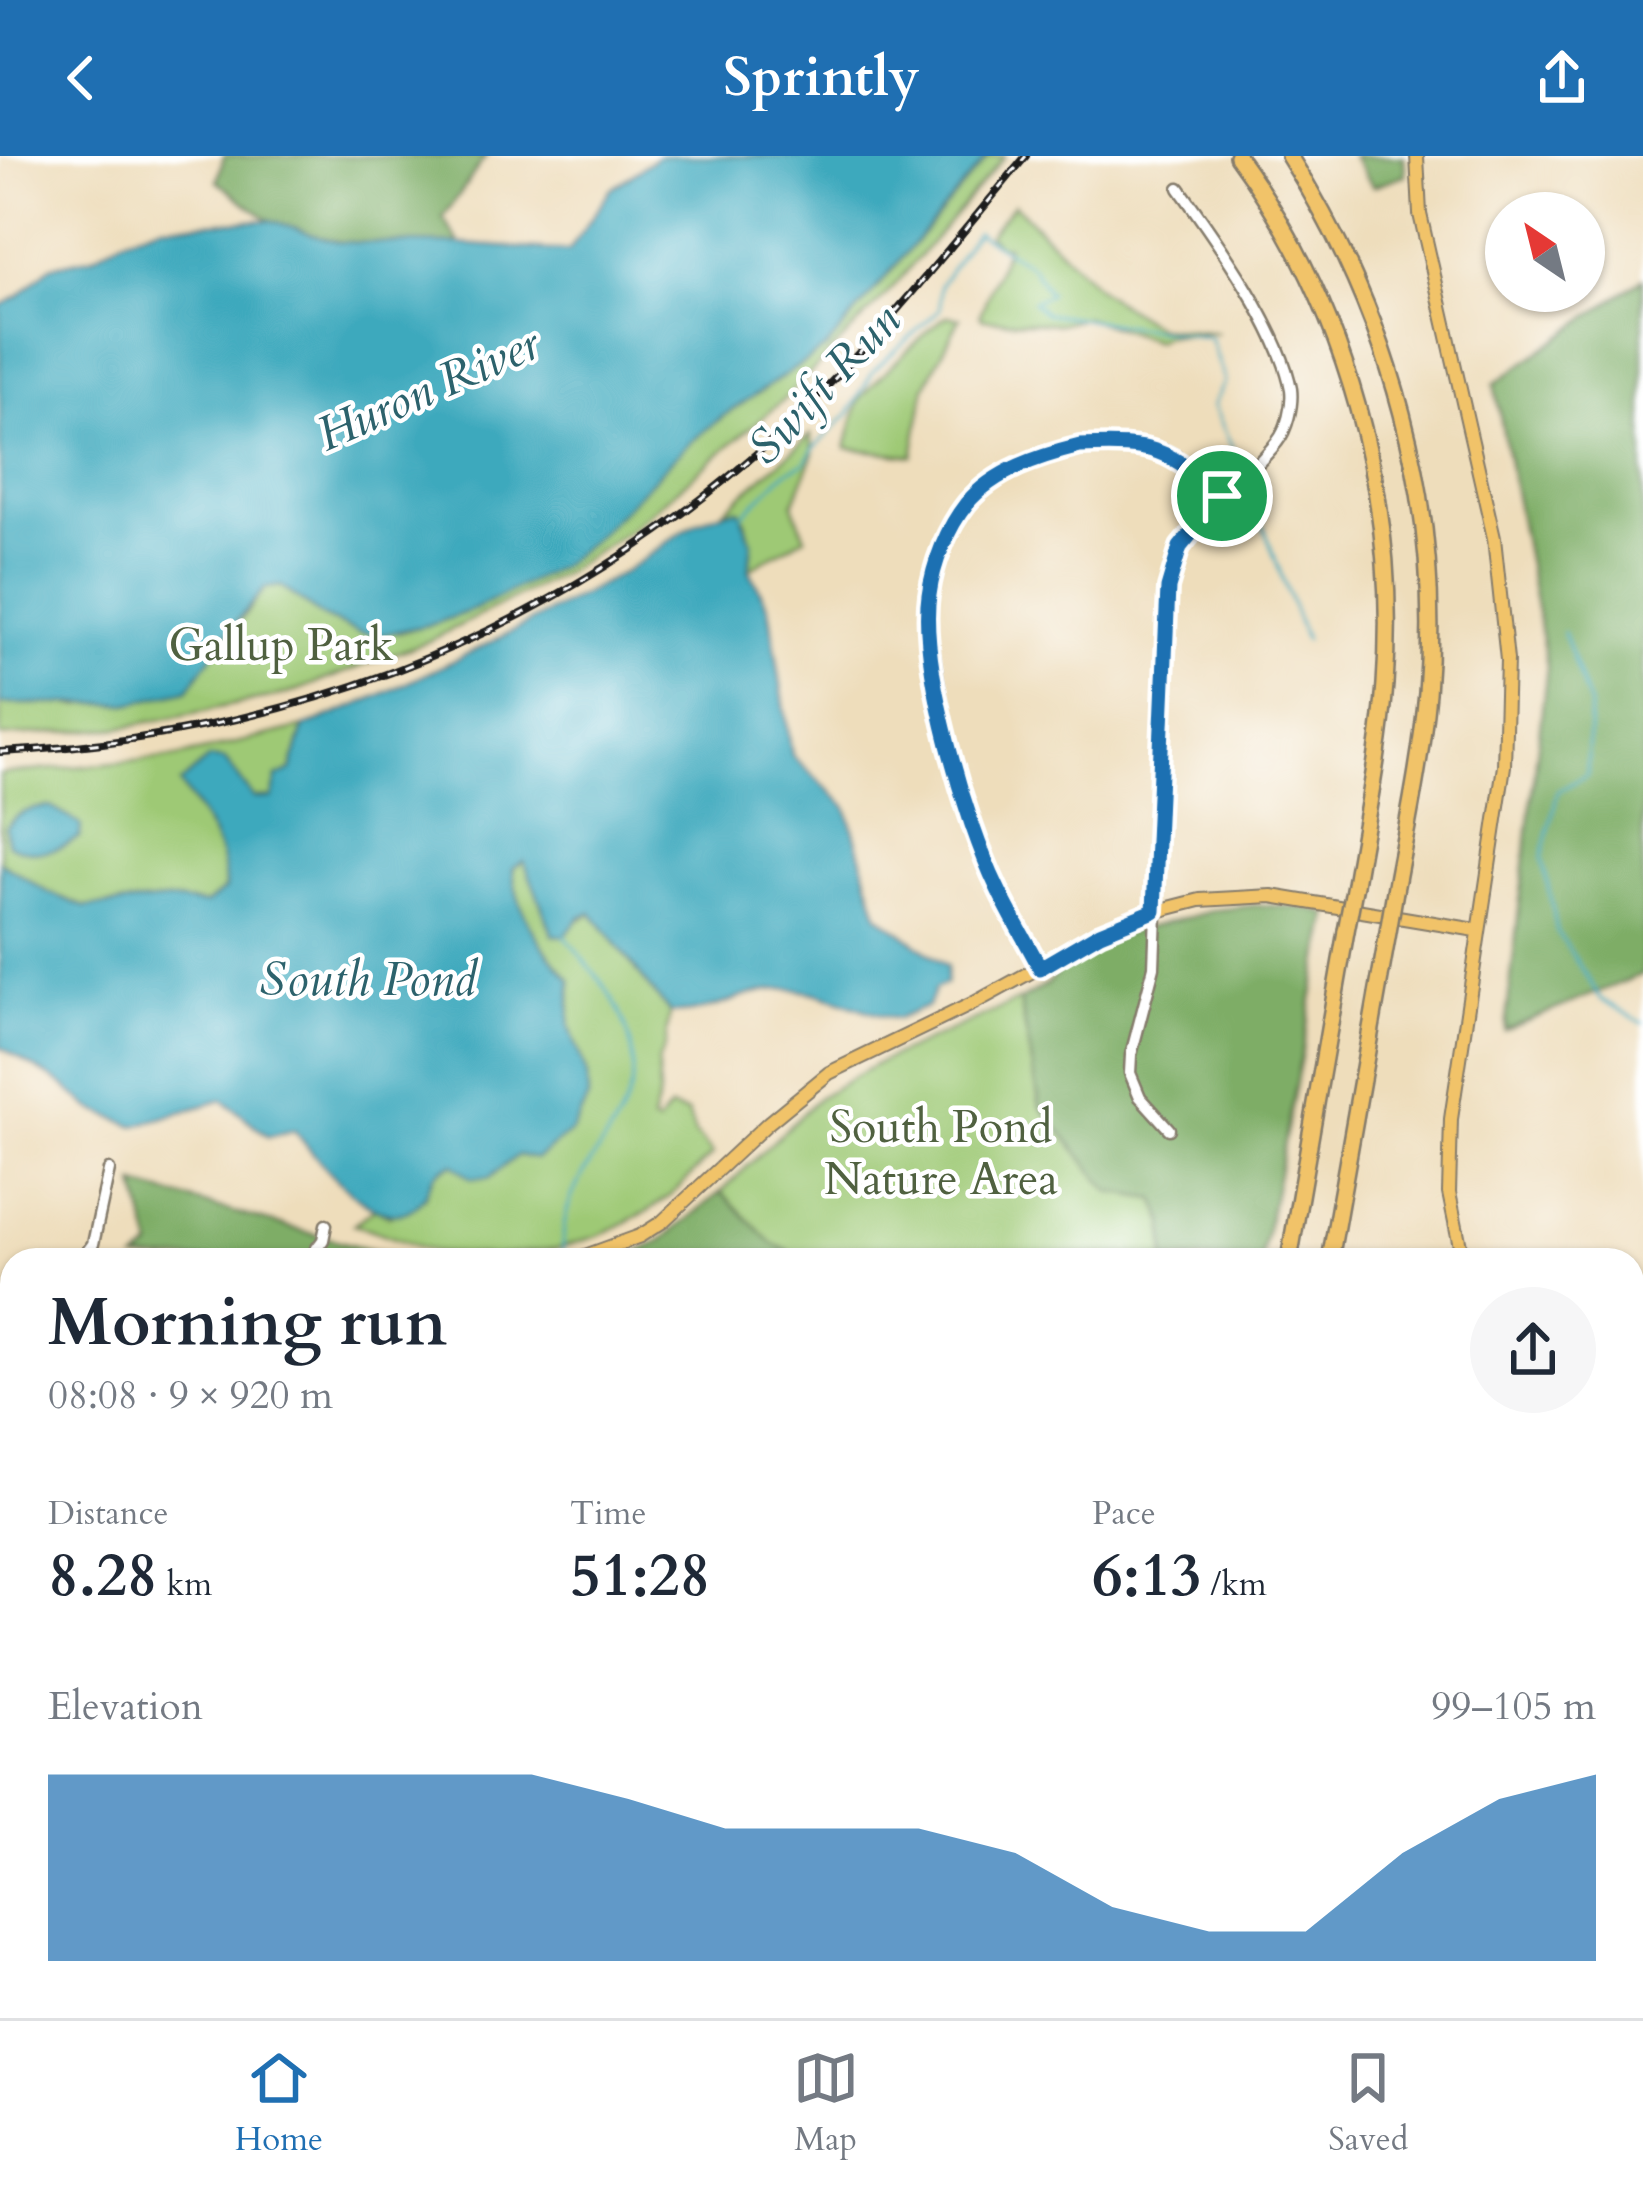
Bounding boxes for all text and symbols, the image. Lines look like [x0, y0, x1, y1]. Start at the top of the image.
text: Sprintly [723, 42, 920, 115]
icon: back [48, 45, 114, 111]
icon: share [1529, 45, 1595, 111]
north arrow [1485, 192, 1605, 312]
map controls [1485, 192, 1605, 312]
water label: Swift Run [733, 290, 915, 478]
water label: Huron River [306, 311, 551, 467]
pin [1171, 445, 1273, 547]
icon: arrive [1189, 463, 1255, 529]
park label: Gallup Park [168, 615, 394, 676]
water label: South Pond [259, 947, 479, 1012]
park label: South Pond Nature Area [824, 1097, 1058, 1210]
text: Morning run [48, 1279, 447, 1368]
button: share [1470, 1287, 1596, 1413]
text: 08:08 · 9 × 920 m [48, 1369, 333, 1422]
text: Distance [48, 1491, 169, 1536]
text: Time [570, 1491, 646, 1536]
text: Pace [1092, 1491, 1156, 1536]
text: 8.28 [48, 1536, 158, 1617]
text: 51:28 [570, 1536, 710, 1617]
text: 6:13 [1092, 1536, 1202, 1617]
text: km [158, 1562, 212, 1607]
text: /km [1202, 1562, 1267, 1607]
text: Elevation [48, 1680, 203, 1733]
text: 99–105 m [1431, 1680, 1596, 1733]
tab: Home [235, 2045, 323, 2162]
tab: Map [793, 2045, 859, 2162]
tab: Saved [1328, 2045, 1408, 2162]

